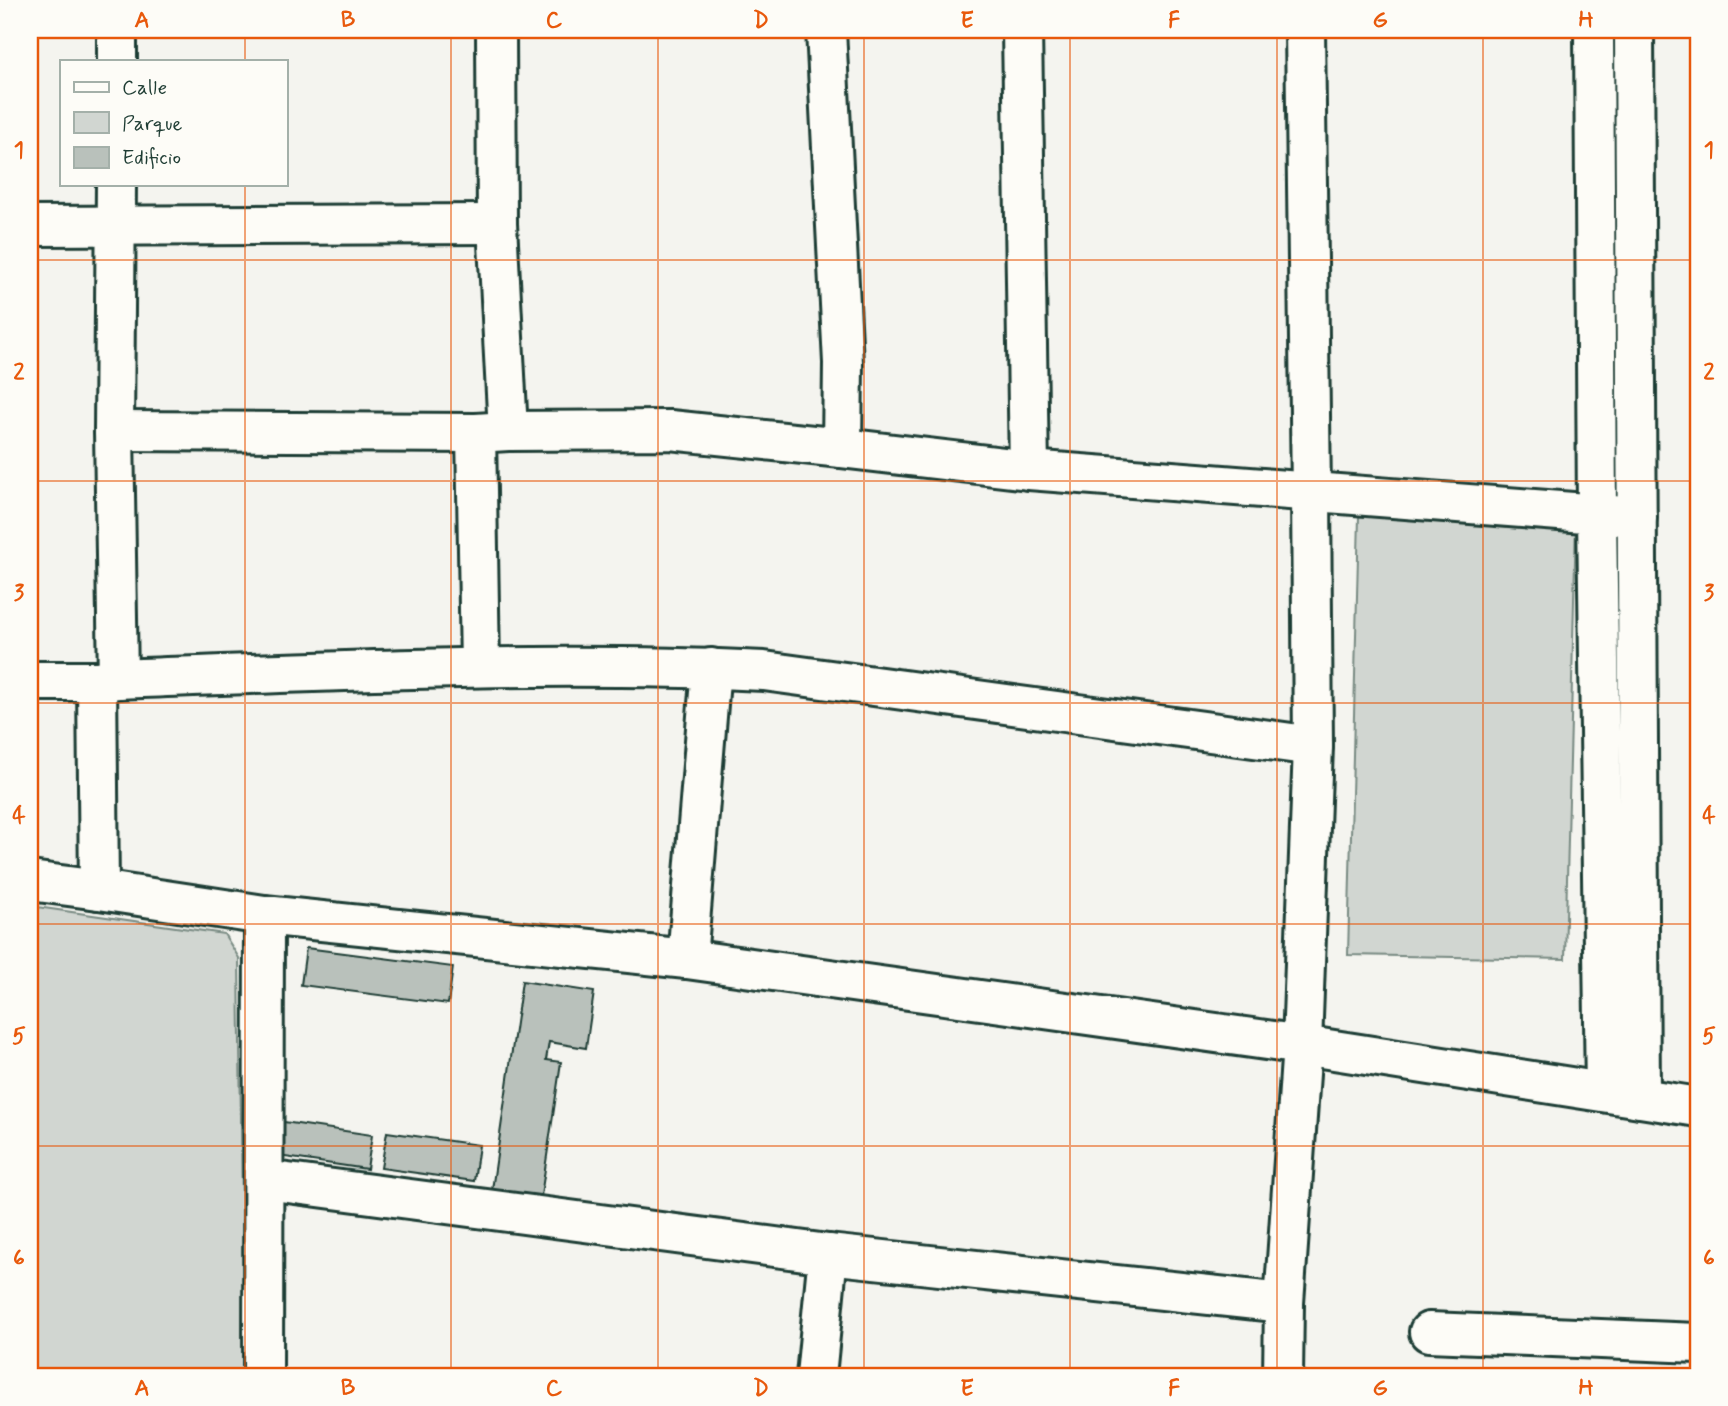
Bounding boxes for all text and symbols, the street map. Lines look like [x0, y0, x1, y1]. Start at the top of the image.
text: A [134, 6, 150, 36]
text: B [341, 6, 356, 36]
text: C [546, 6, 563, 36]
text: D [753, 6, 769, 36]
text: E [960, 6, 974, 36]
text: F [1168, 6, 1180, 36]
text: G [1372, 6, 1388, 36]
text: H [1578, 6, 1594, 36]
legend [60, 60, 287, 186]
text: Calle [122, 74, 167, 102]
text: Parque [122, 110, 183, 138]
text: 1 [14, 136, 24, 166]
text: 1 [1704, 136, 1714, 166]
text: Edificio [122, 144, 181, 172]
text: 2 [13, 358, 25, 388]
text: 2 [1703, 358, 1715, 388]
text: 3 [14, 579, 25, 609]
text: 3 [1704, 579, 1715, 609]
text: 4 [12, 801, 26, 831]
text: 4 [1702, 801, 1716, 831]
text: 5 [12, 1022, 26, 1052]
text: 5 [1702, 1022, 1716, 1052]
text: 6 [13, 1244, 25, 1274]
text: 6 [1703, 1244, 1715, 1274]
text: A [134, 1374, 150, 1404]
text: B [341, 1374, 356, 1404]
text: C [546, 1374, 563, 1404]
text: D [753, 1374, 769, 1404]
text: E [960, 1374, 974, 1404]
text: F [1168, 1374, 1180, 1404]
text: G [1372, 1374, 1388, 1404]
text: H [1578, 1374, 1594, 1404]

